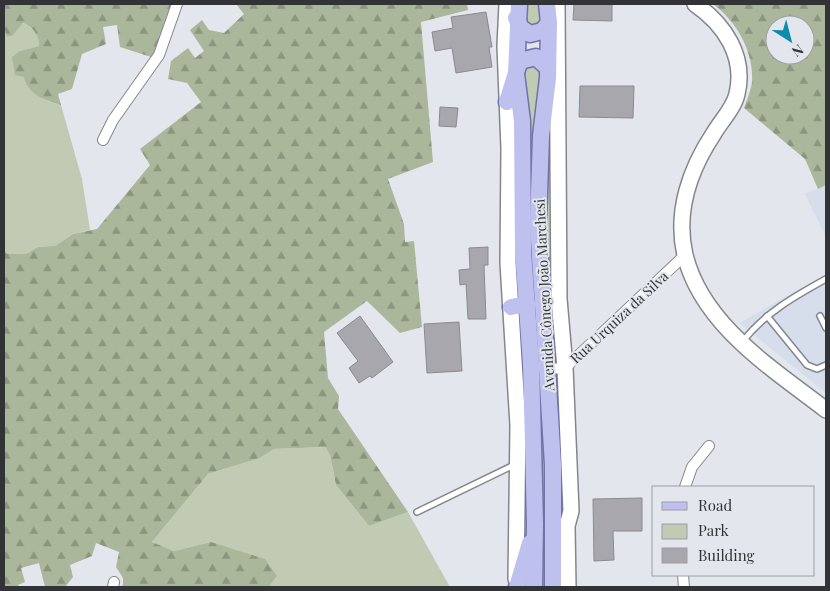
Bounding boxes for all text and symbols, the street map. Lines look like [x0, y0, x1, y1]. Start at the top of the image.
north arrow [765, 15, 815, 65]
text: N [788, 40, 808, 62]
street label: Avenida Cônego João Marchesi [529, 198, 559, 393]
street label: Rua Urquiza da Silva [566, 266, 672, 367]
legend [652, 486, 815, 576]
text: Road [698, 495, 732, 515]
text: Park [698, 520, 730, 540]
text: Building [698, 545, 755, 565]

